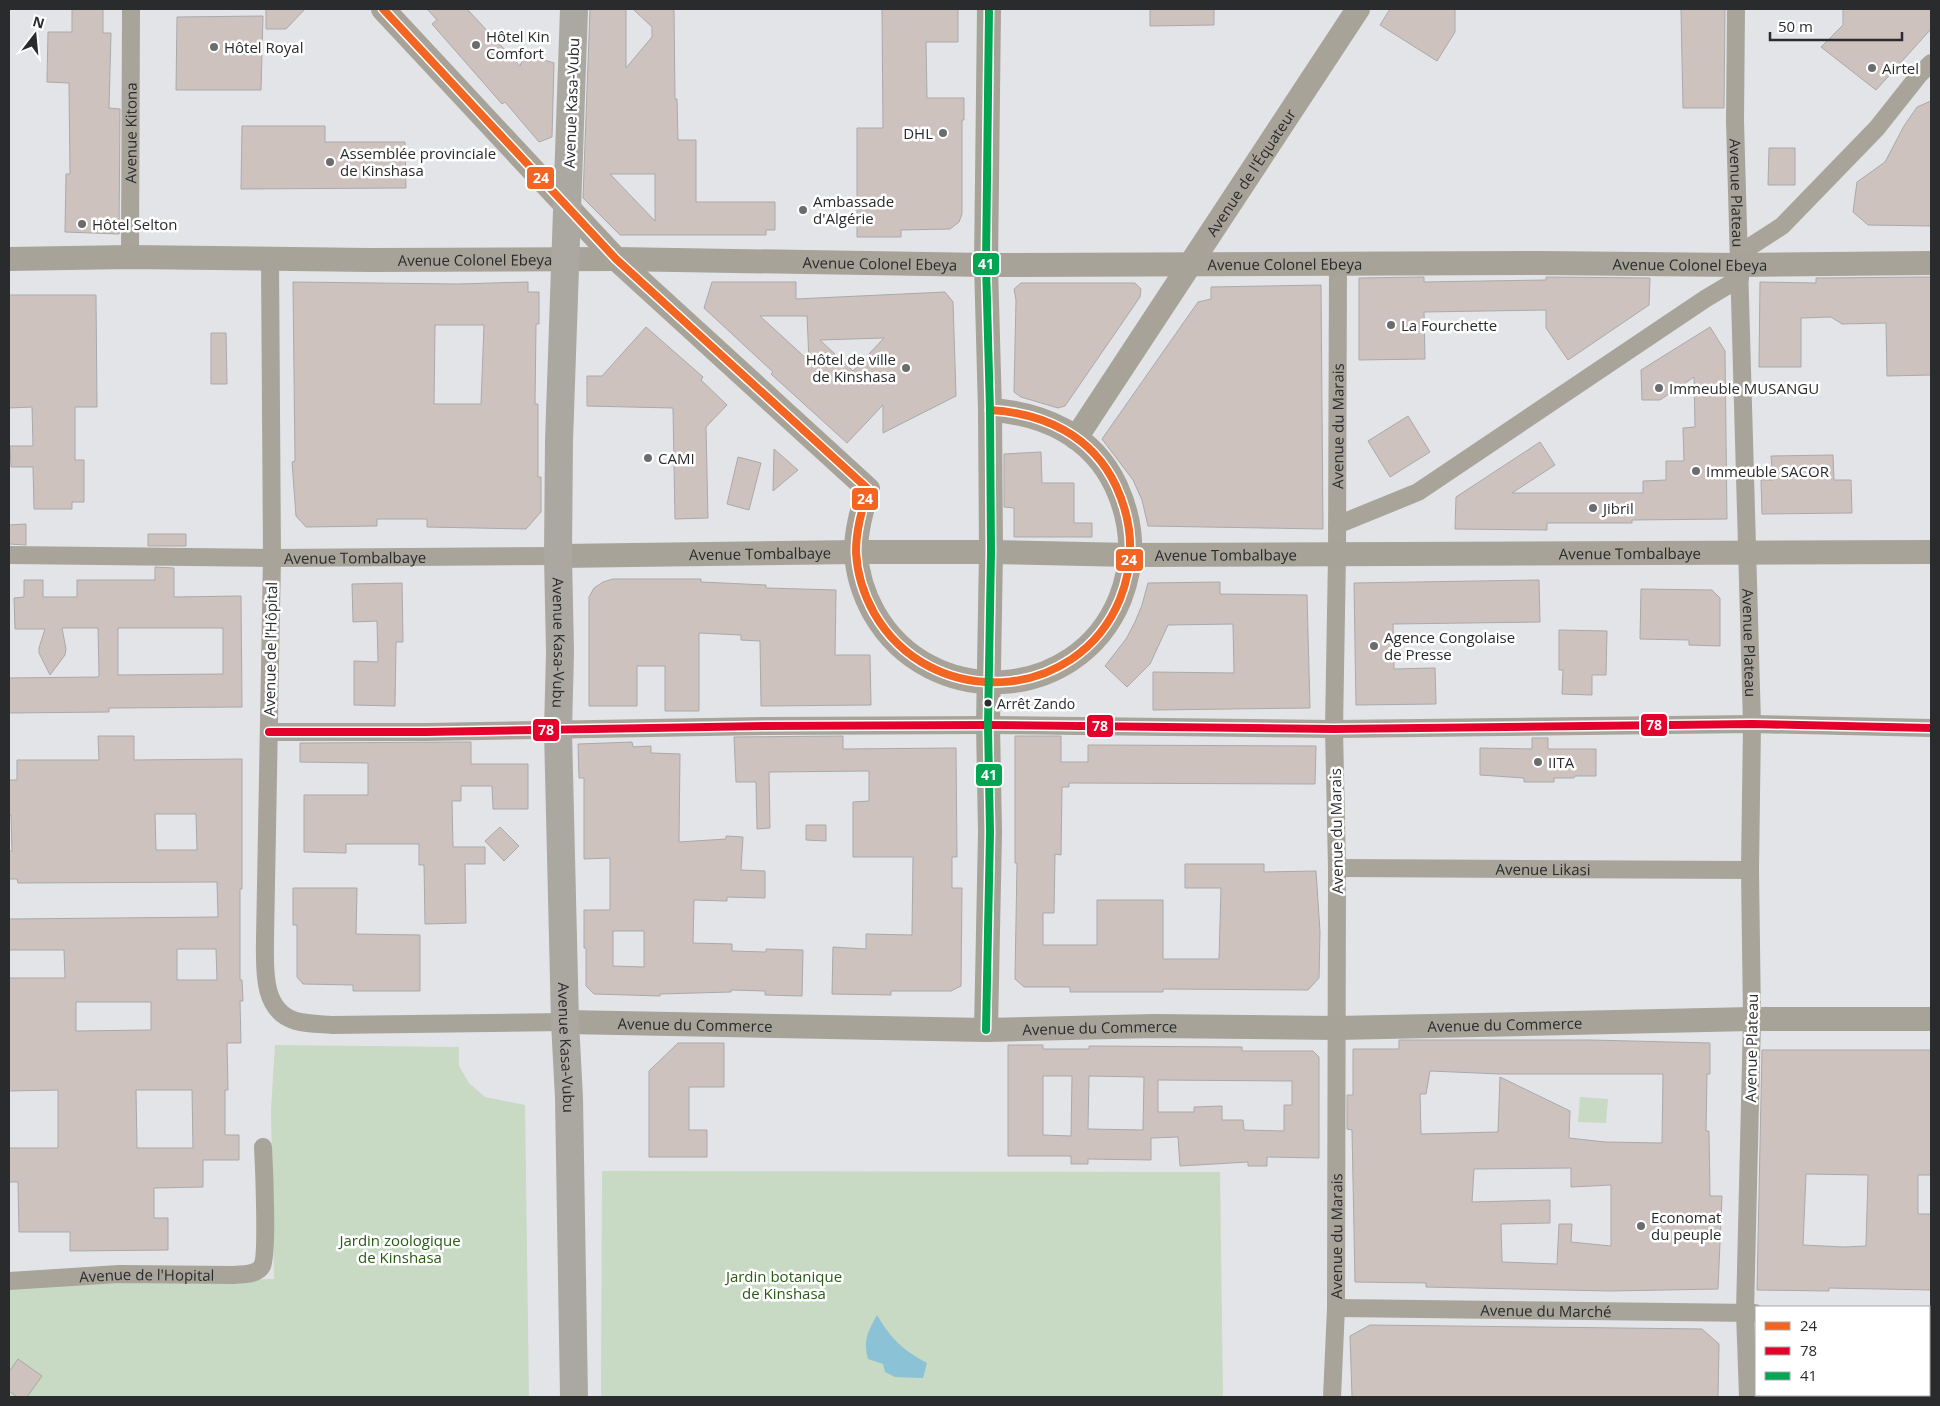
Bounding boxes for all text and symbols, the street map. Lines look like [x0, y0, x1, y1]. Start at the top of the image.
north arrow [10, 10, 60, 60]
scale bar [1770, 10, 1902, 42]
text: N [31, 11, 47, 33]
text: 50 m [1778, 16, 1813, 36]
place label: Hôtel Kin Comfort [486, 26, 550, 63]
place label: Hôtel Royal [224, 37, 303, 57]
street label: Avenue Kasa-Vubu [559, 37, 583, 169]
marker: Hôtel Kin Comfort [470, 39, 482, 51]
marker: Hôtel Royal [208, 41, 220, 53]
place label: Airtel [1882, 58, 1919, 78]
marker: Airtel [1866, 62, 1878, 74]
street label: Avenue Kitona [120, 82, 141, 184]
street label: Avenue de l'Équateur [1201, 105, 1300, 240]
place label: DHL [903, 123, 933, 143]
marker: DHL [937, 127, 949, 139]
street label: Avenue Plateau [1726, 138, 1749, 248]
place label: Assemblée provinciale de Kinshasa [340, 143, 496, 180]
marker: Assemblée provinciale de Kinshasa [324, 156, 336, 168]
line badge: 24 [526, 166, 555, 190]
text: 24 [533, 168, 549, 187]
place label: Ambassade d'Algérie [813, 191, 894, 228]
marker: Ambassade d'Algérie [797, 204, 809, 216]
place label: Hôtel Selton [92, 214, 178, 234]
marker: Hôtel Selton [76, 218, 88, 230]
street label: Avenue Colonel Ebeya [398, 249, 552, 270]
street label: Avenue Colonel Ebeya [802, 252, 957, 275]
line badge: 41 [972, 252, 1000, 276]
text: 41 [978, 254, 994, 273]
street label: Avenue Colonel Ebeya [1208, 254, 1362, 274]
street label: Avenue Colonel Ebeya [1612, 254, 1767, 275]
place label: La Fourchette [1401, 315, 1497, 335]
marker: La Fourchette [1385, 319, 1397, 331]
place label: Hôtel de ville de Kinshasa [806, 349, 896, 386]
marker: Hôtel de ville de Kinshasa [900, 362, 912, 374]
street label: Avenue du Marais [1327, 363, 1348, 489]
place label: Immeuble MUSANGU [1669, 378, 1819, 398]
marker: Immeuble MUSANGU [1653, 382, 1665, 394]
place label: CAMI [658, 448, 695, 468]
marker: CAMI [642, 452, 654, 464]
place label: Immeuble SACOR [1706, 461, 1830, 481]
marker: Immeuble SACOR [1690, 465, 1702, 477]
line badge: 24 [851, 487, 879, 511]
text: 24 [857, 489, 873, 508]
place label: Jibril [1601, 498, 1634, 518]
marker: Jibril [1587, 502, 1599, 514]
street label: Avenue Tombalbaye [689, 542, 831, 564]
street label: Avenue Tombalbaye [1559, 543, 1701, 563]
street label: Avenue Tombalbaye [1155, 544, 1297, 565]
street label: Avenue Tombalbaye [284, 547, 426, 568]
line badge: 24 [1115, 548, 1144, 572]
text: 24 [1121, 550, 1137, 569]
street label: Avenue Kasa-Vubu [548, 577, 570, 708]
street label: Avenue de l’Hôpital [259, 582, 281, 716]
street label: Avenue Plateau [1738, 588, 1761, 697]
place label: Agence Congolaise de Presse [1384, 627, 1515, 664]
marker: Agence Congolaise de Presse [1368, 640, 1380, 652]
place label: Arrêt Zando [997, 694, 1075, 713]
marker: Arrêt Zando [983, 698, 993, 708]
line badge: 78 [1640, 713, 1668, 737]
line badge: 78 [1086, 714, 1114, 738]
text: 78 [1646, 715, 1662, 734]
text: 78 [1092, 716, 1108, 735]
line badge: 78 [532, 718, 560, 742]
text: 78 [538, 720, 554, 739]
place label: IITA [1548, 752, 1575, 772]
marker: IITA [1532, 756, 1544, 768]
line badge: 41 [975, 763, 1003, 787]
text: 41 [981, 765, 997, 784]
street label: Avenue du Marais [1325, 768, 1347, 894]
street label: Avenue Likasi [1495, 859, 1591, 879]
street label: Avenue Kasa-Vubu [554, 982, 579, 1113]
street label: Avenue Plateau [1740, 994, 1762, 1102]
street label: Avenue du Commerce [617, 1013, 773, 1036]
street label: Avenue du Commerce [1427, 1013, 1583, 1036]
street label: Avenue du Commerce [1022, 1016, 1177, 1039]
street label: Avenue du Marais [1326, 1173, 1346, 1299]
place label: Economat du peuple [1651, 1207, 1721, 1244]
marker: Economat du peuple [1635, 1220, 1647, 1232]
park label: Jardin zoologique de Kinshasa [337, 1230, 461, 1267]
street label: Avenue de l'Hopital [79, 1264, 215, 1287]
park label: Jardin botanique de Kinshasa [724, 1266, 842, 1303]
street label: Avenue du Marché [1480, 1300, 1612, 1321]
legend [1755, 1306, 1930, 1396]
text: 24 [1800, 1315, 1818, 1335]
text: 78 [1800, 1340, 1817, 1360]
text: 41 [1800, 1365, 1817, 1385]

